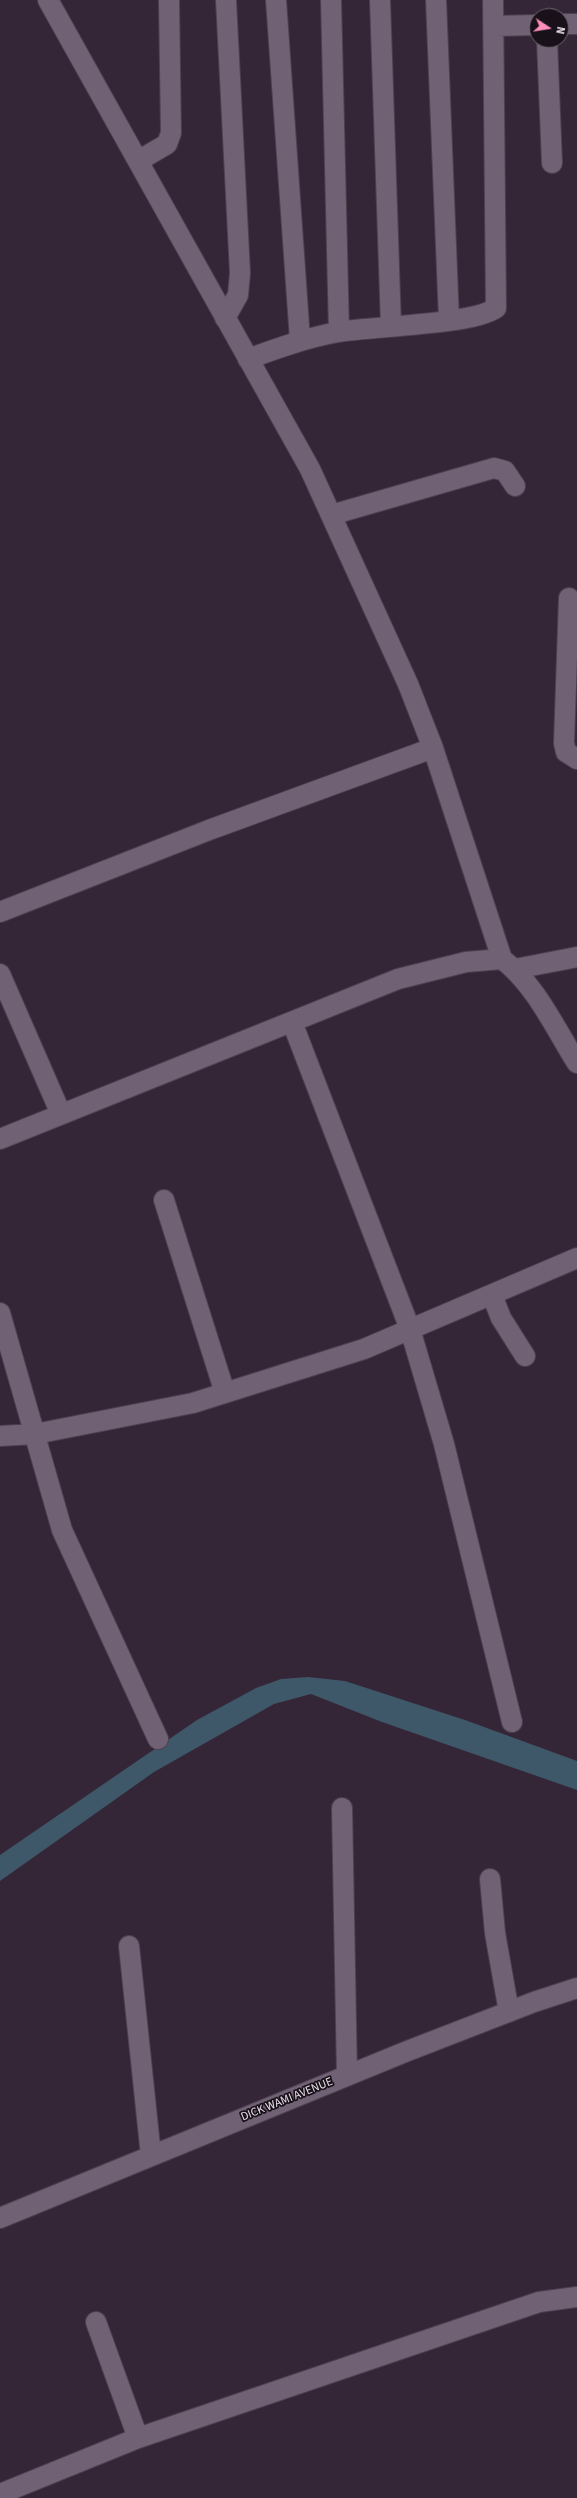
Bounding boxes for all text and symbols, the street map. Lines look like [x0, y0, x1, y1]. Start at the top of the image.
north arrow [529, 8, 569, 48]
text: N [552, 25, 568, 36]
street label: DICK WAMI AVENUE [239, 2075, 335, 2125]

